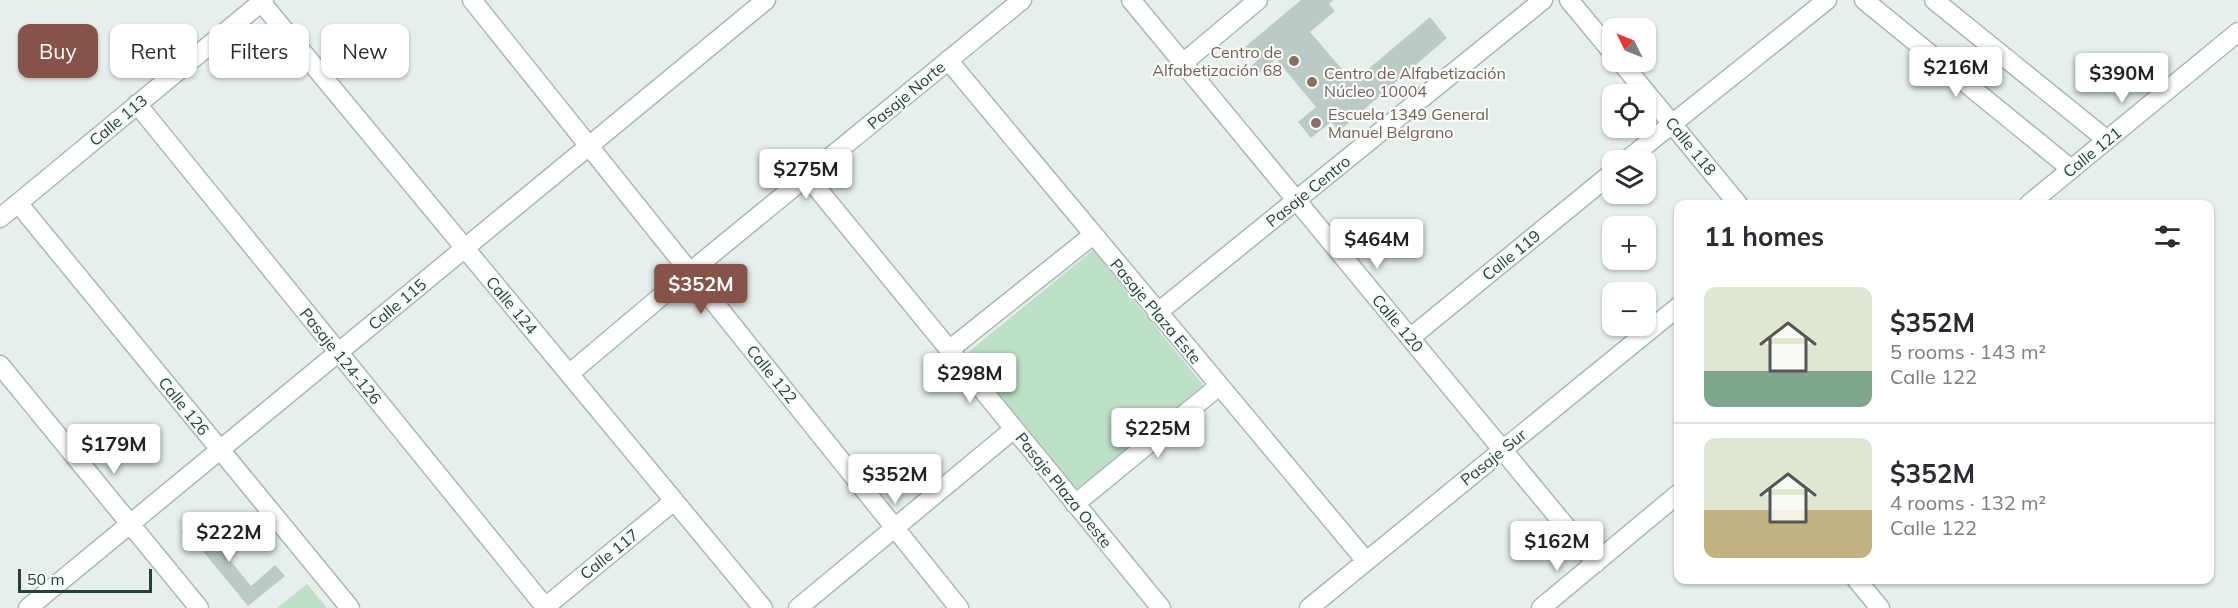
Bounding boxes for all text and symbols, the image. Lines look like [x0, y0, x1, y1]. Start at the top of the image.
north arrow [1602, 18, 1656, 72]
map controls [1602, 18, 1656, 336]
chip: Buy [18, 24, 98, 78]
chip: Rent [110, 24, 197, 78]
chip: Filters [209, 24, 309, 78]
chip: New [321, 24, 409, 78]
place label: Centro de Alfabetización 68 [1152, 42, 1282, 80]
pin: $216M [1914, 47, 1998, 98]
pin: $390M [2080, 53, 2164, 104]
marker: Centro de Alfabetización 68 [1287, 54, 1301, 68]
text: $216M [1923, 54, 1989, 79]
street label: Pasaje Norte [863, 57, 949, 133]
text: $390M [2089, 60, 2155, 85]
place label: Centro de Alfabetización Núcleo 10004 [1324, 63, 1506, 101]
marker: Centro de Alfabetización Núcleo 10004 [1305, 75, 1319, 89]
button: locate [1602, 84, 1656, 138]
street label: Calle 113 [85, 90, 151, 150]
place label: Escuela 1349 General Manuel Belgrano [1328, 104, 1489, 142]
street label: Calle 118 [1661, 113, 1721, 179]
marker: Escuela 1349 General Manuel Belgrano [1309, 116, 1323, 130]
street label: Calle 121 [2059, 122, 2125, 182]
pin: $275M [764, 149, 848, 200]
button: layers [1602, 150, 1656, 204]
street label: Pasaje Centro [1262, 151, 1354, 231]
text: $275M [773, 156, 839, 181]
button: + [1602, 216, 1656, 270]
pin: $464M [1335, 219, 1419, 270]
text: 11 homes [1704, 220, 1824, 253]
icon: filters [2151, 220, 2184, 253]
street label: Calle 119 [1478, 225, 1544, 285]
text: $464M [1344, 226, 1410, 251]
street label: Pasaje Plaza Este [1106, 254, 1206, 368]
pin: $352M [659, 264, 743, 315]
text: $352M [668, 271, 734, 296]
street label: Calle 124 [482, 272, 542, 338]
street label: Calle 115 [364, 274, 430, 334]
button: − [1602, 282, 1656, 336]
street label: Calle 120 [1368, 290, 1428, 356]
street label: Pasaje 124-126 [296, 304, 386, 408]
text: $352M [1890, 306, 1975, 339]
icon: home [1752, 311, 1824, 383]
text: 5 rooms · 143 m² [1890, 339, 2046, 364]
street label: Calle 122 [742, 341, 802, 407]
pin: $298M [928, 353, 1012, 404]
text: $298M [937, 360, 1003, 385]
text: Calle 122 [1890, 364, 1977, 389]
street label: Calle 126 [154, 373, 214, 439]
pin: $225M [1116, 408, 1200, 459]
text: $225M [1125, 415, 1191, 440]
pin: $179M [72, 424, 156, 475]
street label: Pasaje Sur [1456, 424, 1530, 490]
street label: Pasaje Plaza Oeste [1011, 428, 1117, 552]
text: $179M [81, 431, 147, 456]
pin: $352M [853, 454, 937, 505]
text: $352M [1890, 457, 1975, 490]
text: $352M [862, 461, 928, 486]
icon: home [1752, 462, 1824, 534]
text: 4 rooms · 132 m² [1890, 490, 2046, 515]
pin: $222M [187, 512, 271, 563]
text: Calle 122 [1890, 515, 1977, 540]
text: $222M [196, 519, 262, 544]
pin: $162M [1515, 521, 1599, 572]
street label: Calle 117 [576, 524, 642, 584]
text: $162M [1524, 528, 1590, 553]
scale bar [18, 566, 152, 594]
text: 50 m [27, 569, 64, 589]

